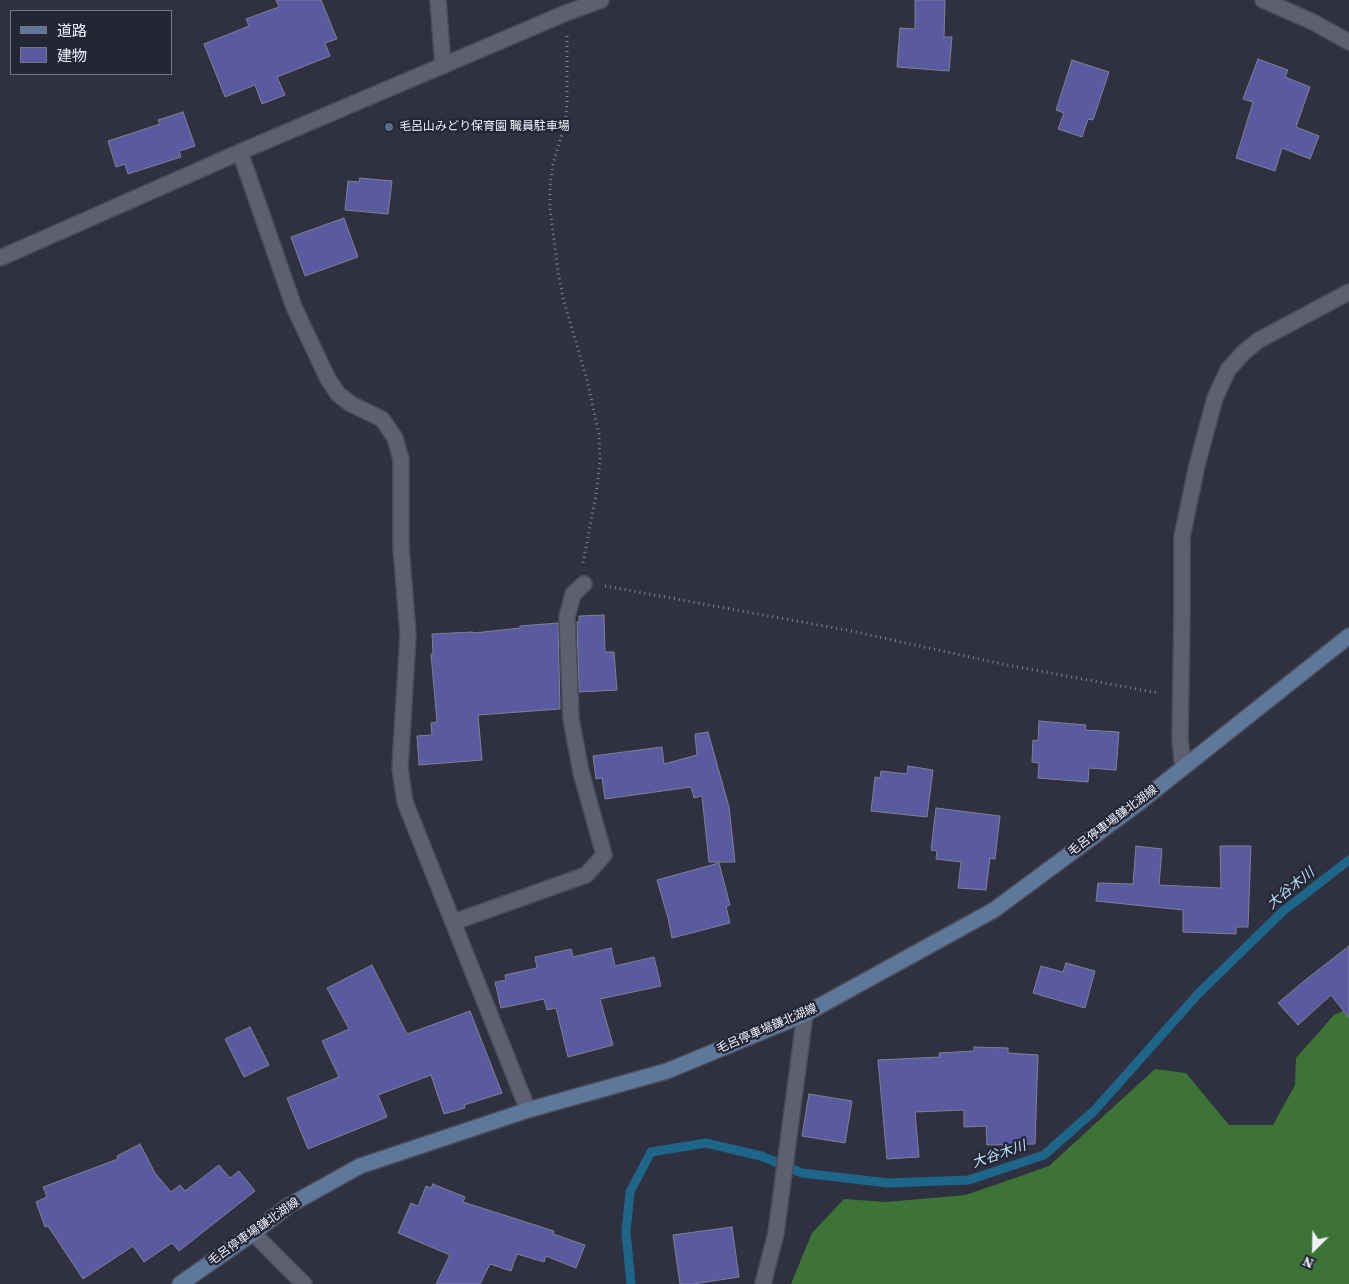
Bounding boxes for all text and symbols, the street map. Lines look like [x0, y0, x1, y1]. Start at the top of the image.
legend [10, 10, 172, 75]
text: 道路 [57, 20, 87, 41]
text: 建物 [57, 45, 87, 66]
place label: 毛呂山みどり保育園 職員駐車場 [399, 120, 570, 134]
marker: 毛呂山みどり保育園 職員駐車場 [383, 121, 395, 133]
street label: 毛呂停車場鎌北湖線 [1066, 783, 1160, 859]
water label: 大谷木川 [1264, 865, 1318, 913]
street label: 毛呂停車場鎌北湖線 [714, 1001, 820, 1057]
water label: 大谷木川 [970, 1138, 1028, 1172]
street label: 毛呂停車場鎌北湖線 [206, 1195, 302, 1269]
north arrow [1289, 1224, 1339, 1274]
text: N [1300, 1252, 1317, 1274]

